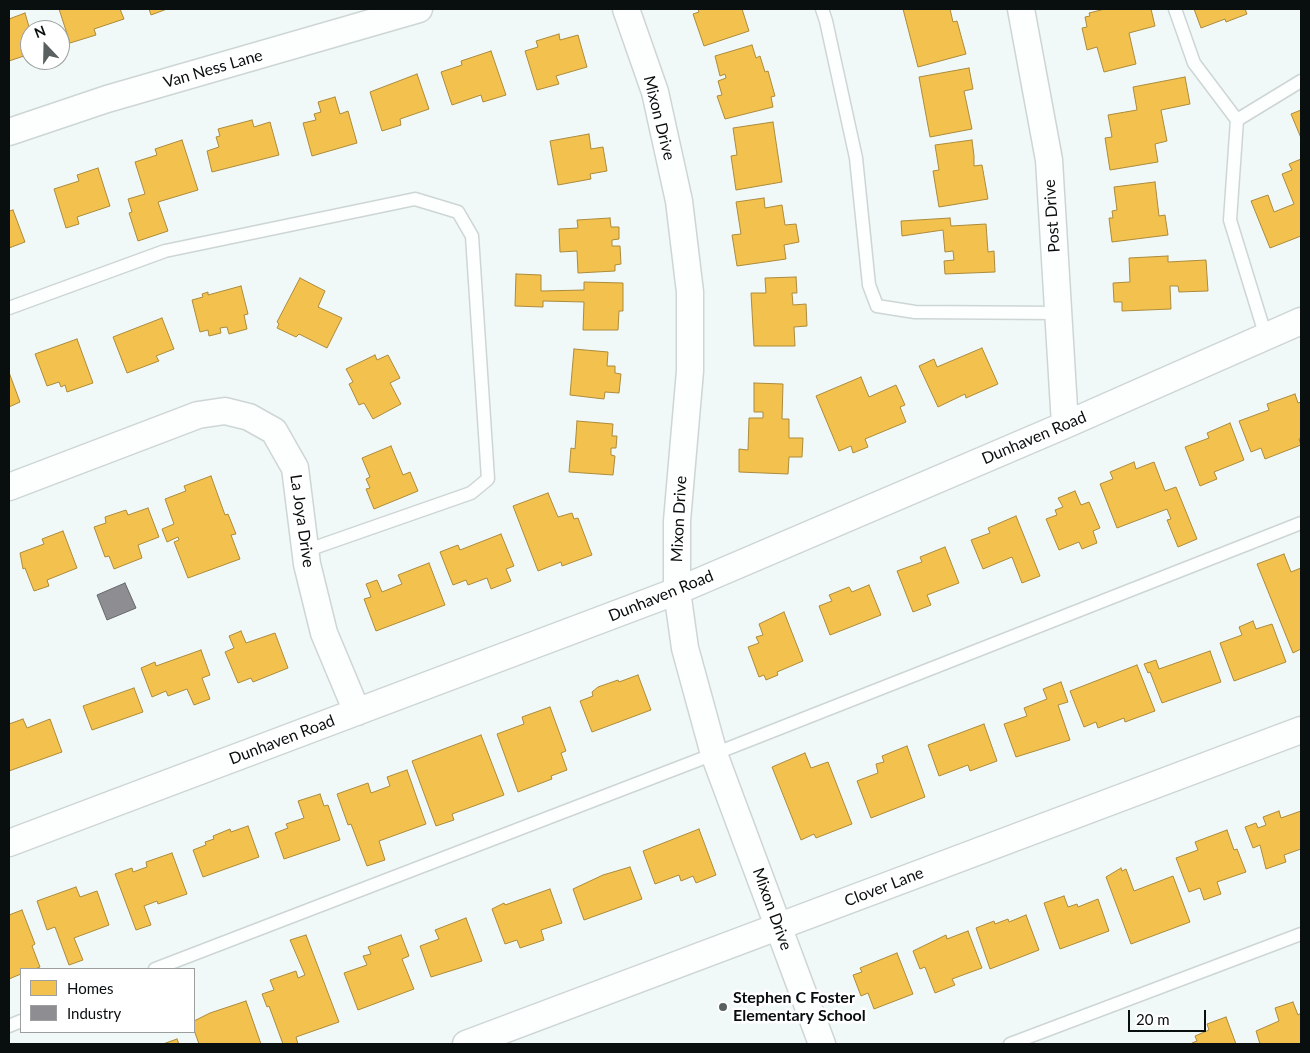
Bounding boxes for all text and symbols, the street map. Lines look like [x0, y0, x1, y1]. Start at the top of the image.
north arrow [20, 20, 70, 70]
text: N [32, 22, 48, 41]
street label: Van Ness Lane [161, 46, 265, 92]
street label: Mixon Drive [639, 74, 679, 162]
street label: Post Drive [1040, 179, 1064, 253]
street label: Dunhaven Road [979, 407, 1089, 469]
street label: La Joya Drive [286, 473, 318, 569]
street label: Mixon Drive [667, 475, 691, 563]
street label: Dunhaven Road [606, 566, 716, 626]
street label: Dunhaven Road [226, 711, 338, 769]
street label: Clover Lane [842, 863, 926, 911]
street label: Mixon Drive [748, 865, 796, 953]
legend [20, 968, 195, 1033]
text: Homes [67, 979, 113, 997]
place label: Stephen C Foster Elementary School [733, 988, 866, 1026]
scale bar [1130, 1000, 1208, 1032]
marker: Stephen C Foster Elementary School [717, 1001, 729, 1013]
text: Industry [67, 1004, 121, 1022]
text: 20 m [1136, 1010, 1170, 1028]

